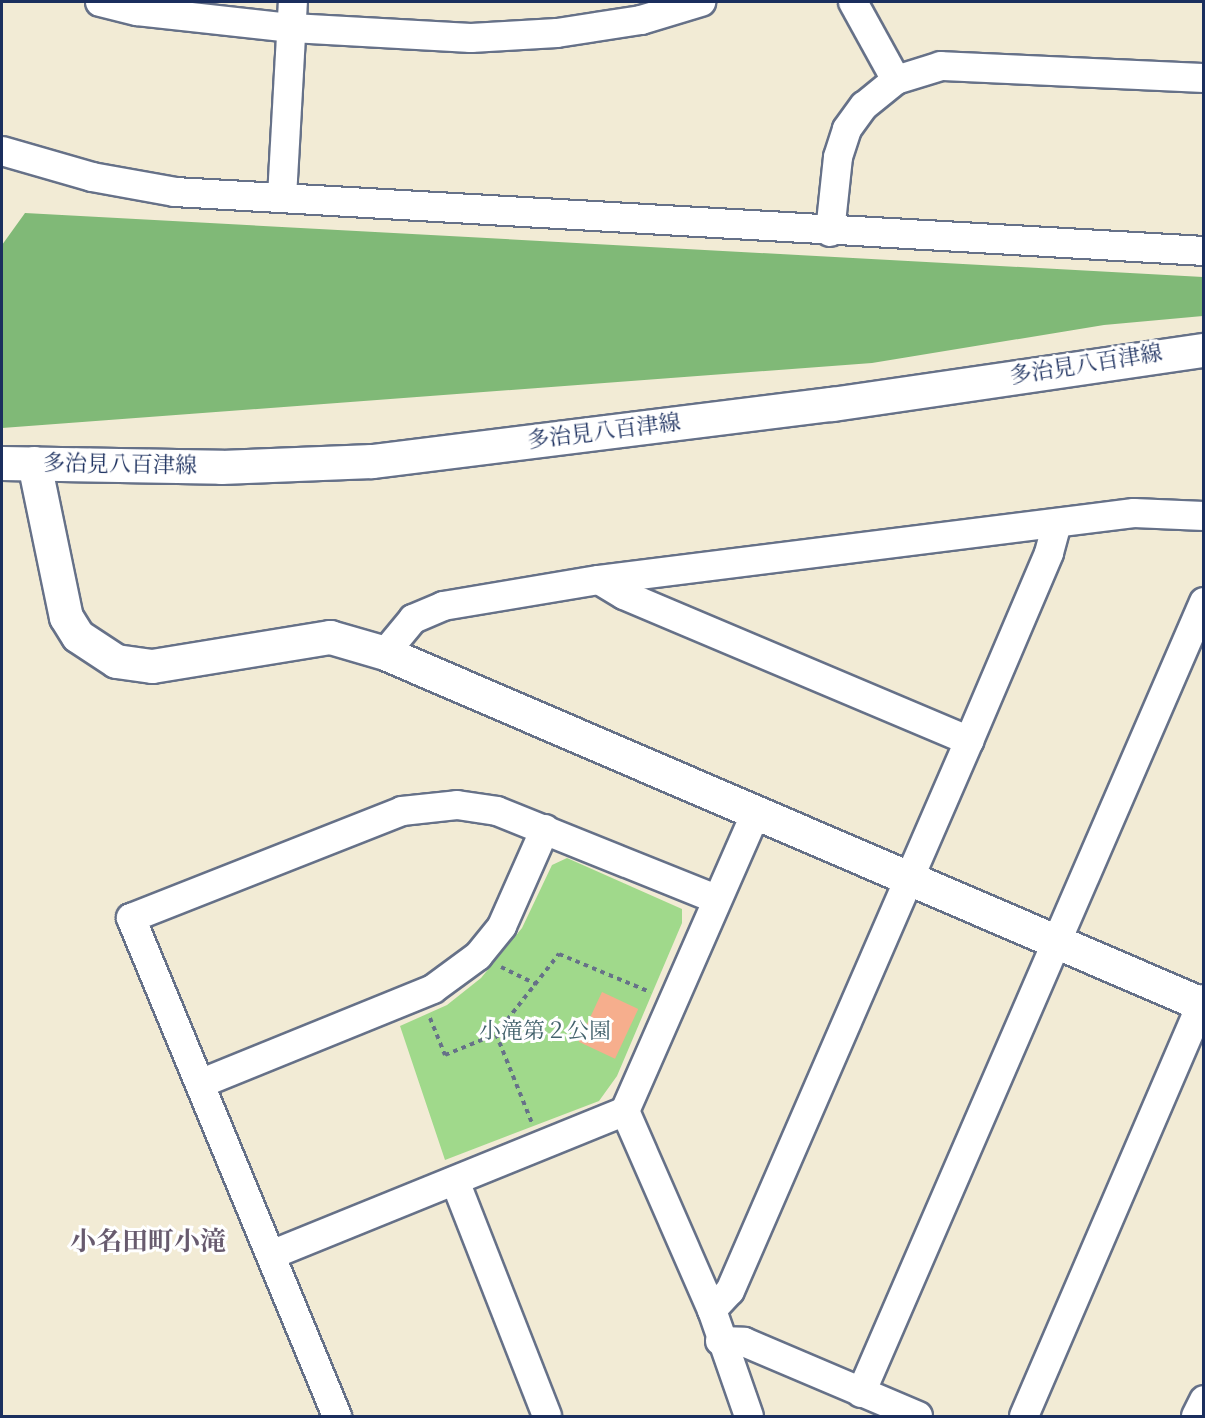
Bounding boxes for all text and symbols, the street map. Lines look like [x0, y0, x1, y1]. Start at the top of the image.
street label: 多治見八百津線 [1008, 340, 1164, 390]
street label: 多治見八百津線 [526, 410, 682, 454]
street label: 多治見八百津線 [43, 450, 197, 480]
park label: 小滝第２公園 [479, 1019, 611, 1045]
district label: 小名田町小滝 [70, 1227, 226, 1259]

